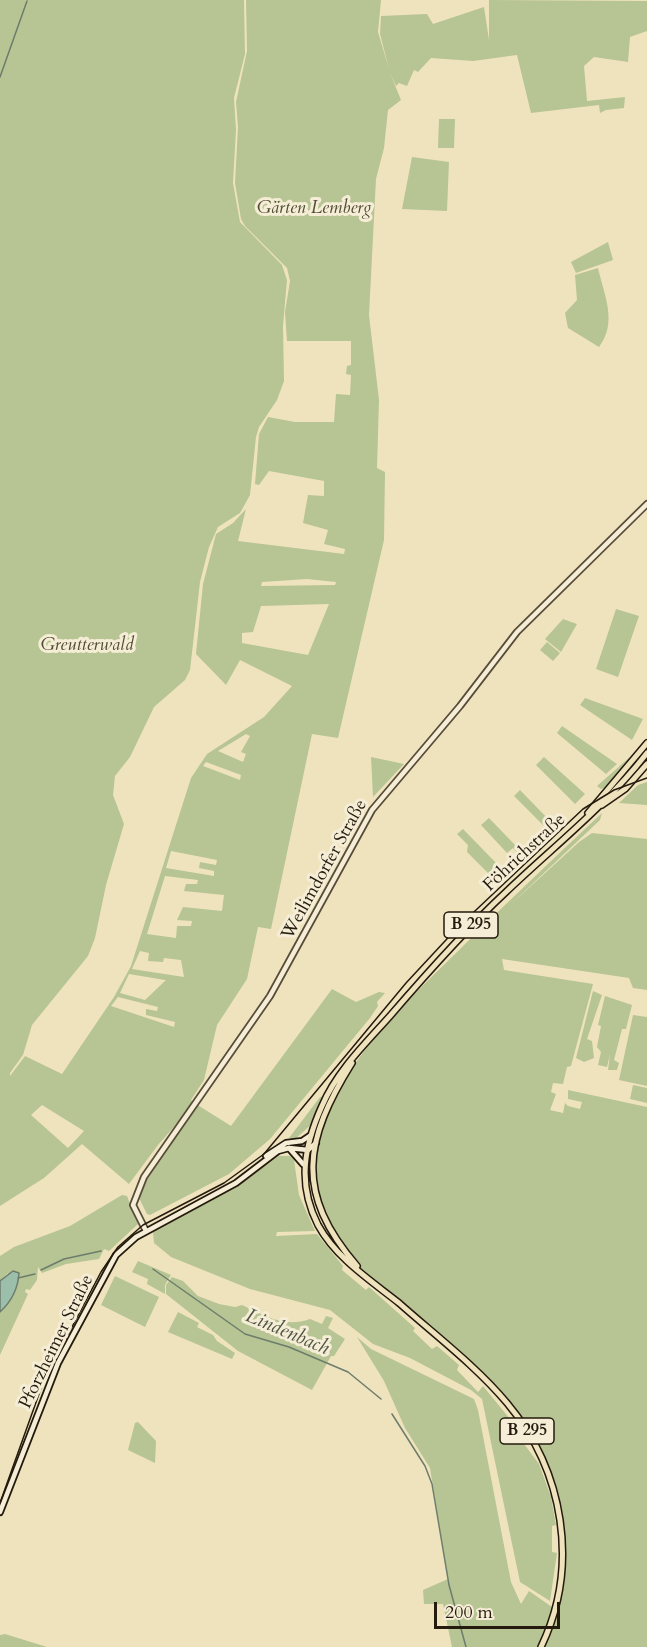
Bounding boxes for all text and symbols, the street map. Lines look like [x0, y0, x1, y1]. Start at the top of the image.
park label: Gärten Lemberg [257, 198, 371, 220]
park label: Greutterwald [40, 635, 134, 657]
street label: Weilimdorfer Straße [278, 796, 372, 944]
street label: Föhrichstraße [479, 809, 571, 897]
road number: B 295 [444, 912, 498, 938]
street label: Pforzheimer Straße [15, 1272, 99, 1412]
water label: Lindenbach [241, 1305, 333, 1361]
road number: B 295 [500, 1418, 554, 1444]
scale bar [437, 1590, 563, 1628]
text: 200 m [445, 1600, 493, 1625]

